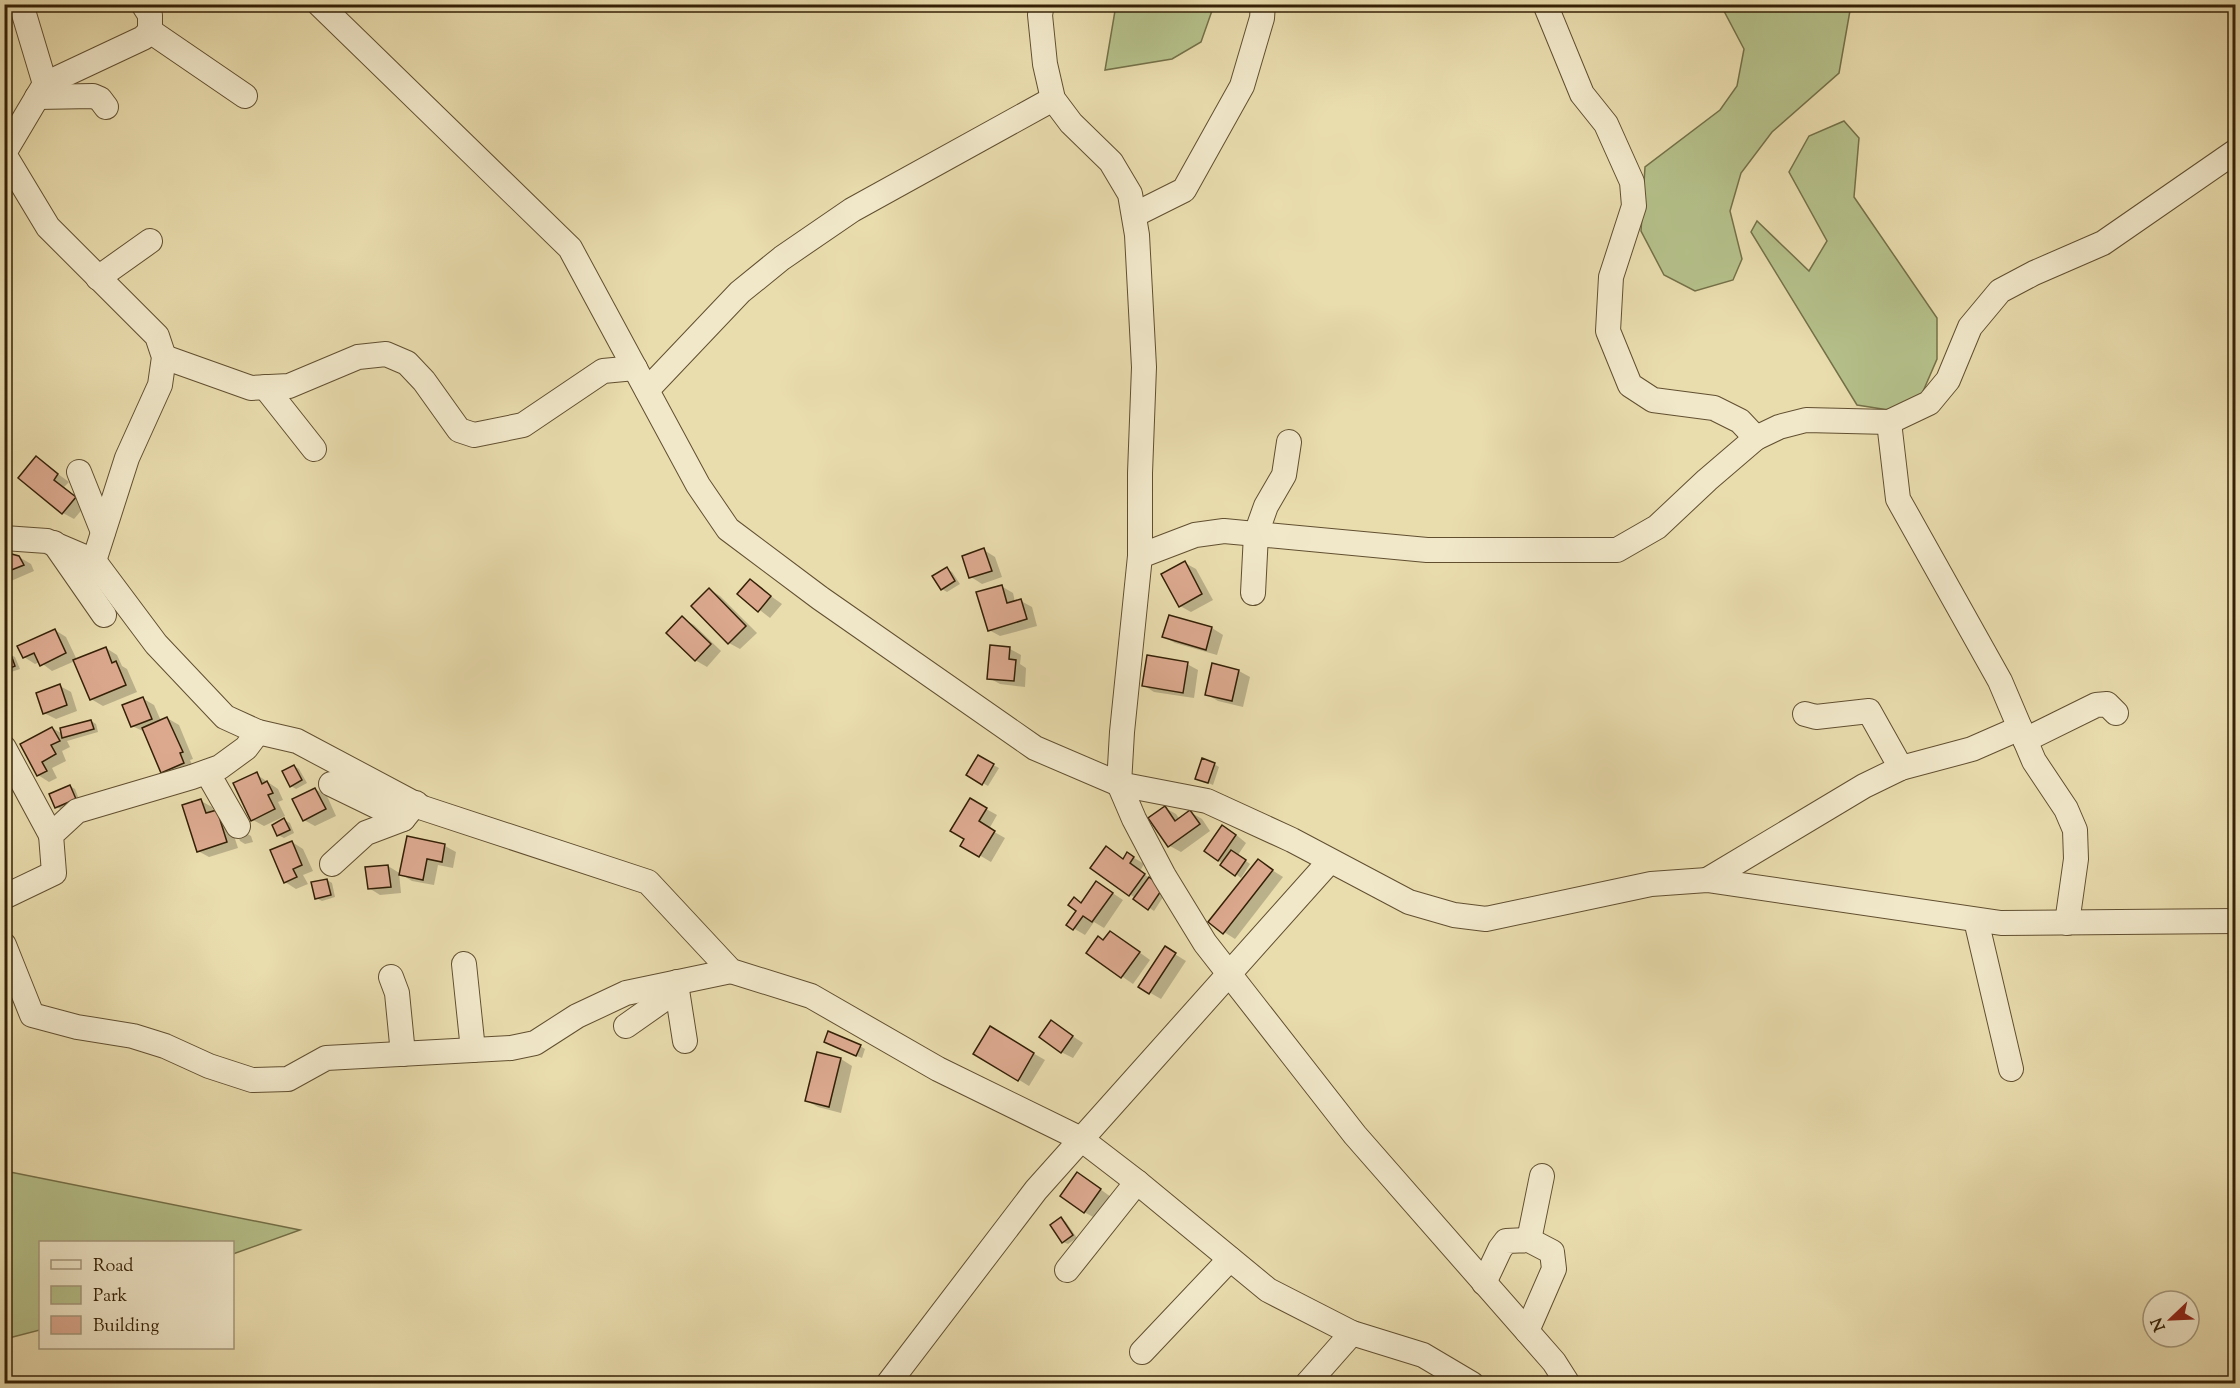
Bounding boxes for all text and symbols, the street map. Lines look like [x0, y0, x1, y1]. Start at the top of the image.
legend [39, 1241, 234, 1349]
text: Road [93, 1254, 133, 1280]
text: Park [93, 1284, 128, 1310]
north arrow [2141, 1289, 2201, 1349]
text: N [2146, 1313, 2173, 1334]
text: Building [93, 1314, 159, 1340]

